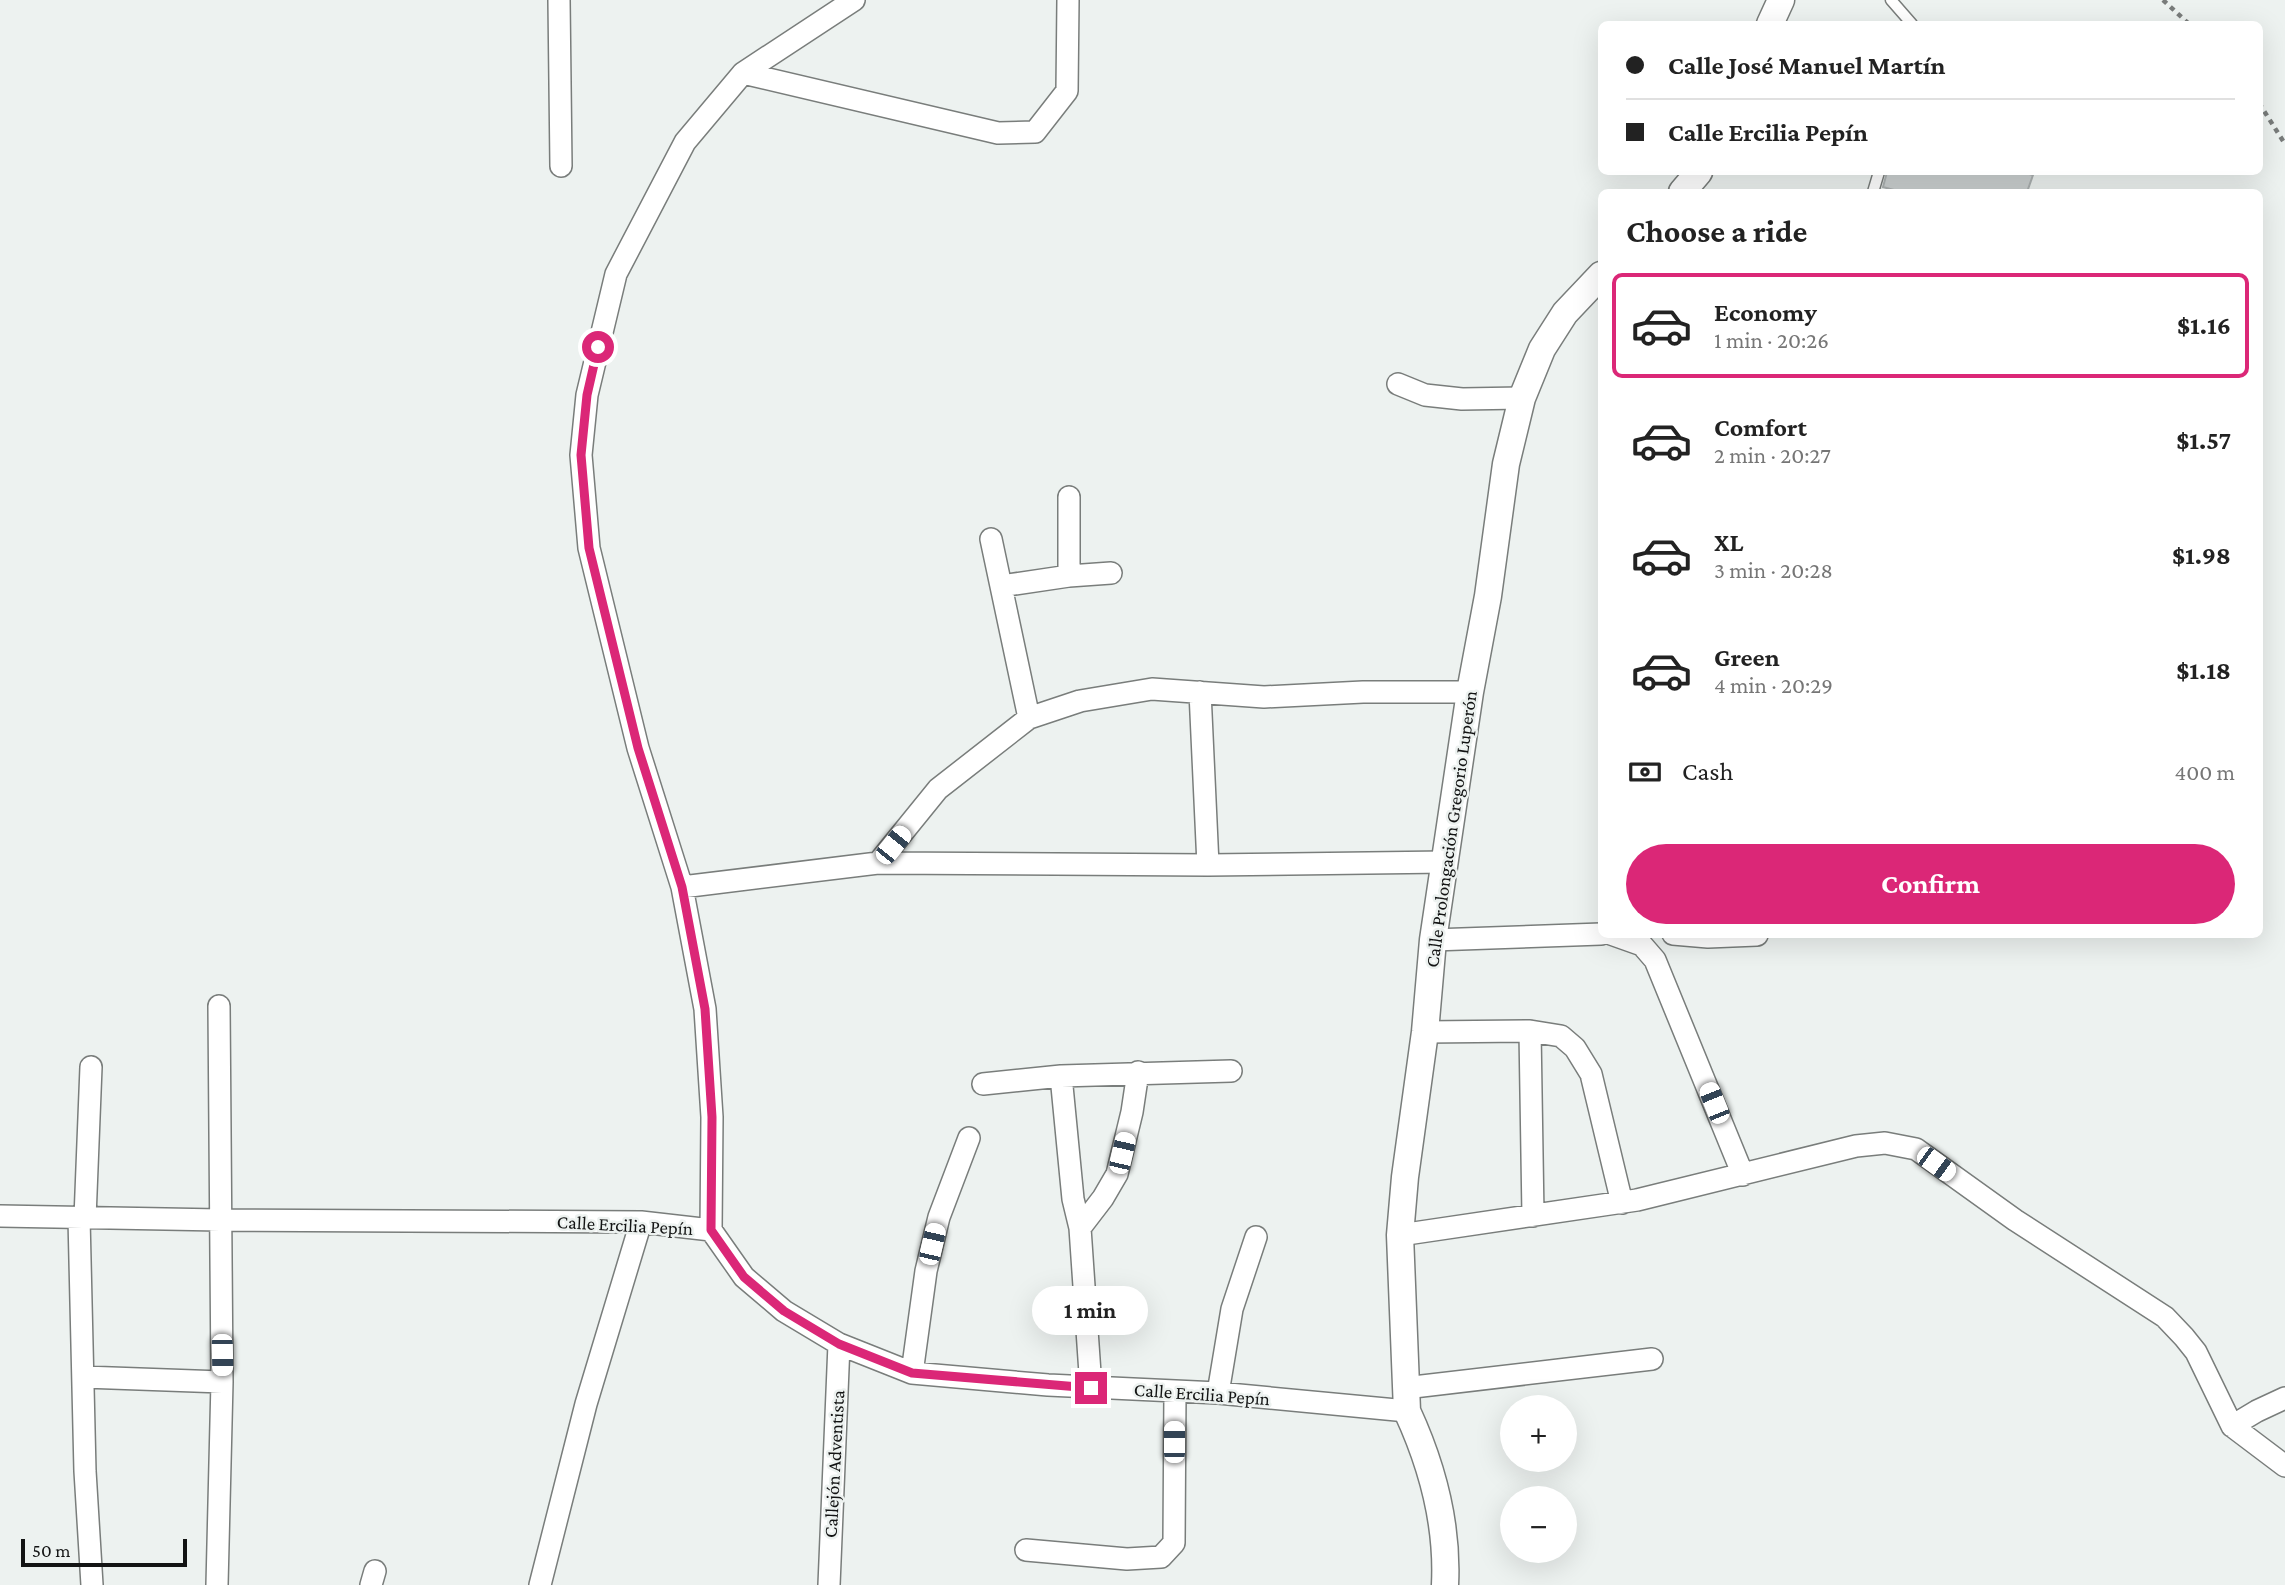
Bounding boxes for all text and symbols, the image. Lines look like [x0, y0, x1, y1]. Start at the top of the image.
text: Calle José Manuel Martín [1668, 51, 1945, 80]
text: Calle Ercilia Pepín [1668, 118, 1868, 147]
text: Choose a ride [1626, 213, 1807, 249]
icon: car [1630, 294, 1693, 357]
text: Economy [1714, 298, 1817, 327]
text: $1.16 [2177, 311, 2231, 340]
text: 1 min · 20:26 [1714, 327, 1829, 353]
route start [582, 331, 614, 363]
icon: car [1630, 409, 1693, 472]
text: Comfort [1714, 413, 1807, 442]
text: $1.57 [2176, 426, 2231, 455]
text: 2 min · 20:27 [1714, 442, 1831, 468]
icon: car [1630, 524, 1693, 587]
text: XL [1714, 528, 1743, 557]
text: $1.98 [2172, 541, 2231, 570]
text: 3 min · 20:28 [1714, 557, 1833, 583]
icon: car [1630, 639, 1693, 702]
text: Green [1714, 643, 1780, 672]
text: $1.18 [2176, 656, 2231, 685]
text: 4 min · 20:29 [1714, 672, 1833, 698]
street label: Calle Prolongación Gregorio Luperón [1421, 689, 1481, 969]
icon: cash [1626, 753, 1664, 791]
text: Cash [1682, 757, 1733, 786]
text: 400 m [2174, 759, 2235, 785]
car [872, 822, 915, 868]
button: Confirm [1626, 844, 2235, 924]
car [1697, 1080, 1732, 1126]
car [1108, 1130, 1137, 1176]
car [1913, 1143, 1960, 1185]
street label: Calle Ercilia Pepín [556, 1211, 694, 1239]
car [918, 1221, 947, 1267]
callout: 1 min [1033, 1286, 1149, 1336]
text: 1 min [1064, 1297, 1116, 1323]
car [212, 1334, 233, 1376]
route end [1075, 1372, 1107, 1404]
street label: Calle Ercilia Pepín [1133, 1379, 1271, 1409]
street label: Callejón Adventista [820, 1389, 849, 1538]
map controls [1500, 1395, 1577, 1563]
button: + [1500, 1395, 1577, 1472]
car [1164, 1421, 1185, 1463]
button: − [1500, 1486, 1577, 1563]
scale bar [21, 1536, 187, 1568]
text: 50 m [32, 1540, 71, 1561]

